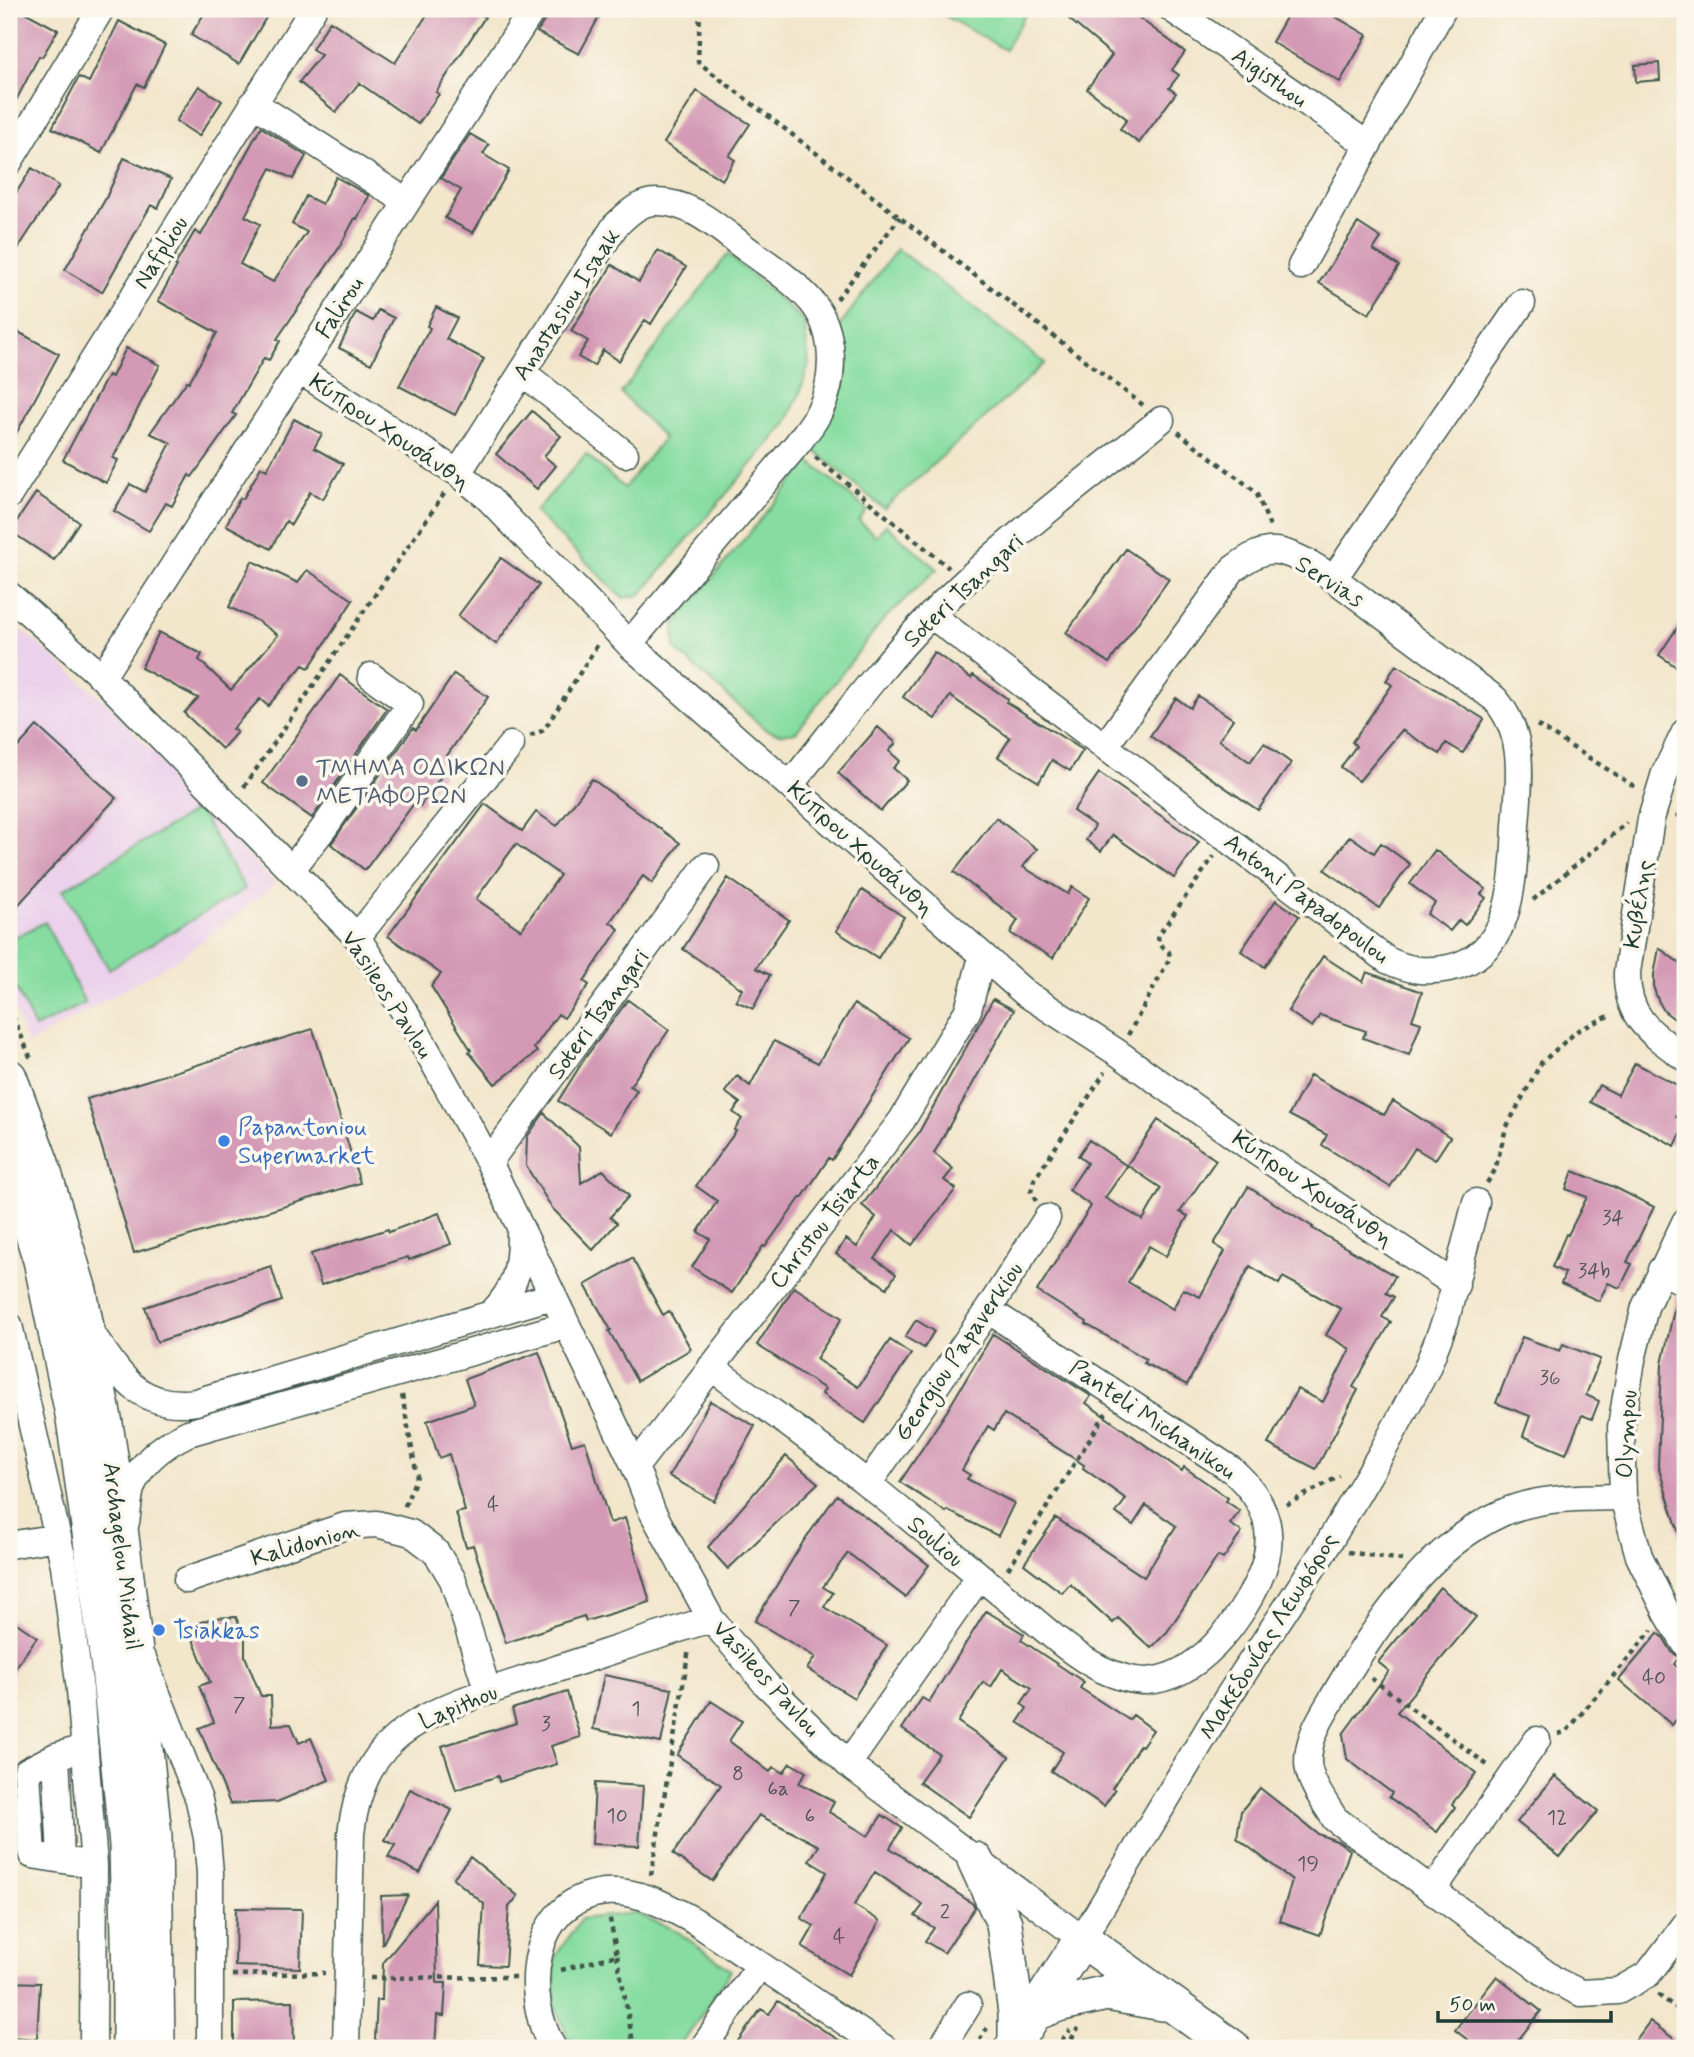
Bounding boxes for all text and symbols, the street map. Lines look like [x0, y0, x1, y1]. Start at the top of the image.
street label: Aigisthou [1225, 41, 1313, 116]
street label: Nafpliou [127, 210, 196, 295]
street label: Anastasiou Isaak [506, 223, 628, 387]
street label: Falirou [309, 271, 372, 345]
street label: Κύπρου Χρυσάνθη [302, 367, 476, 498]
street label: Soteri Tsangari [897, 527, 1031, 655]
street label: Servias [1289, 549, 1370, 616]
place label: ΤΜΗΜΑ ΟΔΙΚΩΝ ΜΕΤΑΦΟΡΩΝ [316, 753, 505, 812]
marker: ΤΜΗΜΑ ΟΔΙΚΩΝ ΜΕΤΑΦΟΡΩΝ [294, 773, 310, 789]
street label: Κύπρου Χρυσάνθη [780, 775, 940, 924]
street label: Antoni Papadopoulou [1217, 827, 1395, 972]
street label: Κυβέλης [1616, 858, 1662, 951]
street label: Vasileos Pavlou [334, 925, 440, 1065]
street label: Soteri Tsangari [541, 943, 657, 1086]
place label: Papantoniou Supermarket [238, 1113, 375, 1172]
street label: Κύπρου Χρυσάνθη [1225, 1124, 1399, 1255]
marker: Papantoniou Supermarket [216, 1133, 232, 1149]
street label: Christou Tsiarta [763, 1148, 888, 1296]
house number: 34 [1602, 1204, 1624, 1232]
street label: Georgiou Papaverkiou [888, 1256, 1033, 1449]
house number: 34b [1578, 1257, 1610, 1285]
street label: Panteli Michanikou [1063, 1353, 1242, 1488]
house number: 36 [1539, 1364, 1561, 1392]
street label: Olympou [1610, 1389, 1645, 1479]
street label: Archagelou Michail [95, 1460, 148, 1652]
house number: 4 [487, 1491, 499, 1519]
street label: Souliou [900, 1510, 970, 1575]
street label: Kalidonion [247, 1514, 364, 1575]
street label: Μακεδονίας Λεωφόρος [1193, 1527, 1346, 1746]
house number: 7 [788, 1594, 801, 1622]
street label: Vasileos Pavlou [705, 1614, 827, 1744]
place label: Tsiakkas [173, 1616, 260, 1647]
marker: Tsiakkas [151, 1622, 167, 1638]
house number: 40 [1642, 1664, 1666, 1692]
street label: Lapithou [415, 1677, 502, 1738]
house number: 7 [233, 1691, 246, 1719]
house number: 1 [631, 1695, 641, 1723]
house number: 3 [541, 1710, 551, 1738]
house number: 8 [732, 1760, 744, 1788]
house number: 6a [767, 1775, 789, 1803]
house number: 10 [606, 1802, 628, 1830]
house number: 6 [805, 1802, 815, 1830]
house number: 12 [1547, 1804, 1567, 1832]
house number: 19 [1297, 1850, 1319, 1878]
house number: 2 [940, 1898, 950, 1926]
house number: 4 [833, 1923, 845, 1951]
scale bar [1438, 1980, 1612, 2024]
text: 50 m [1449, 1991, 1496, 2019]

